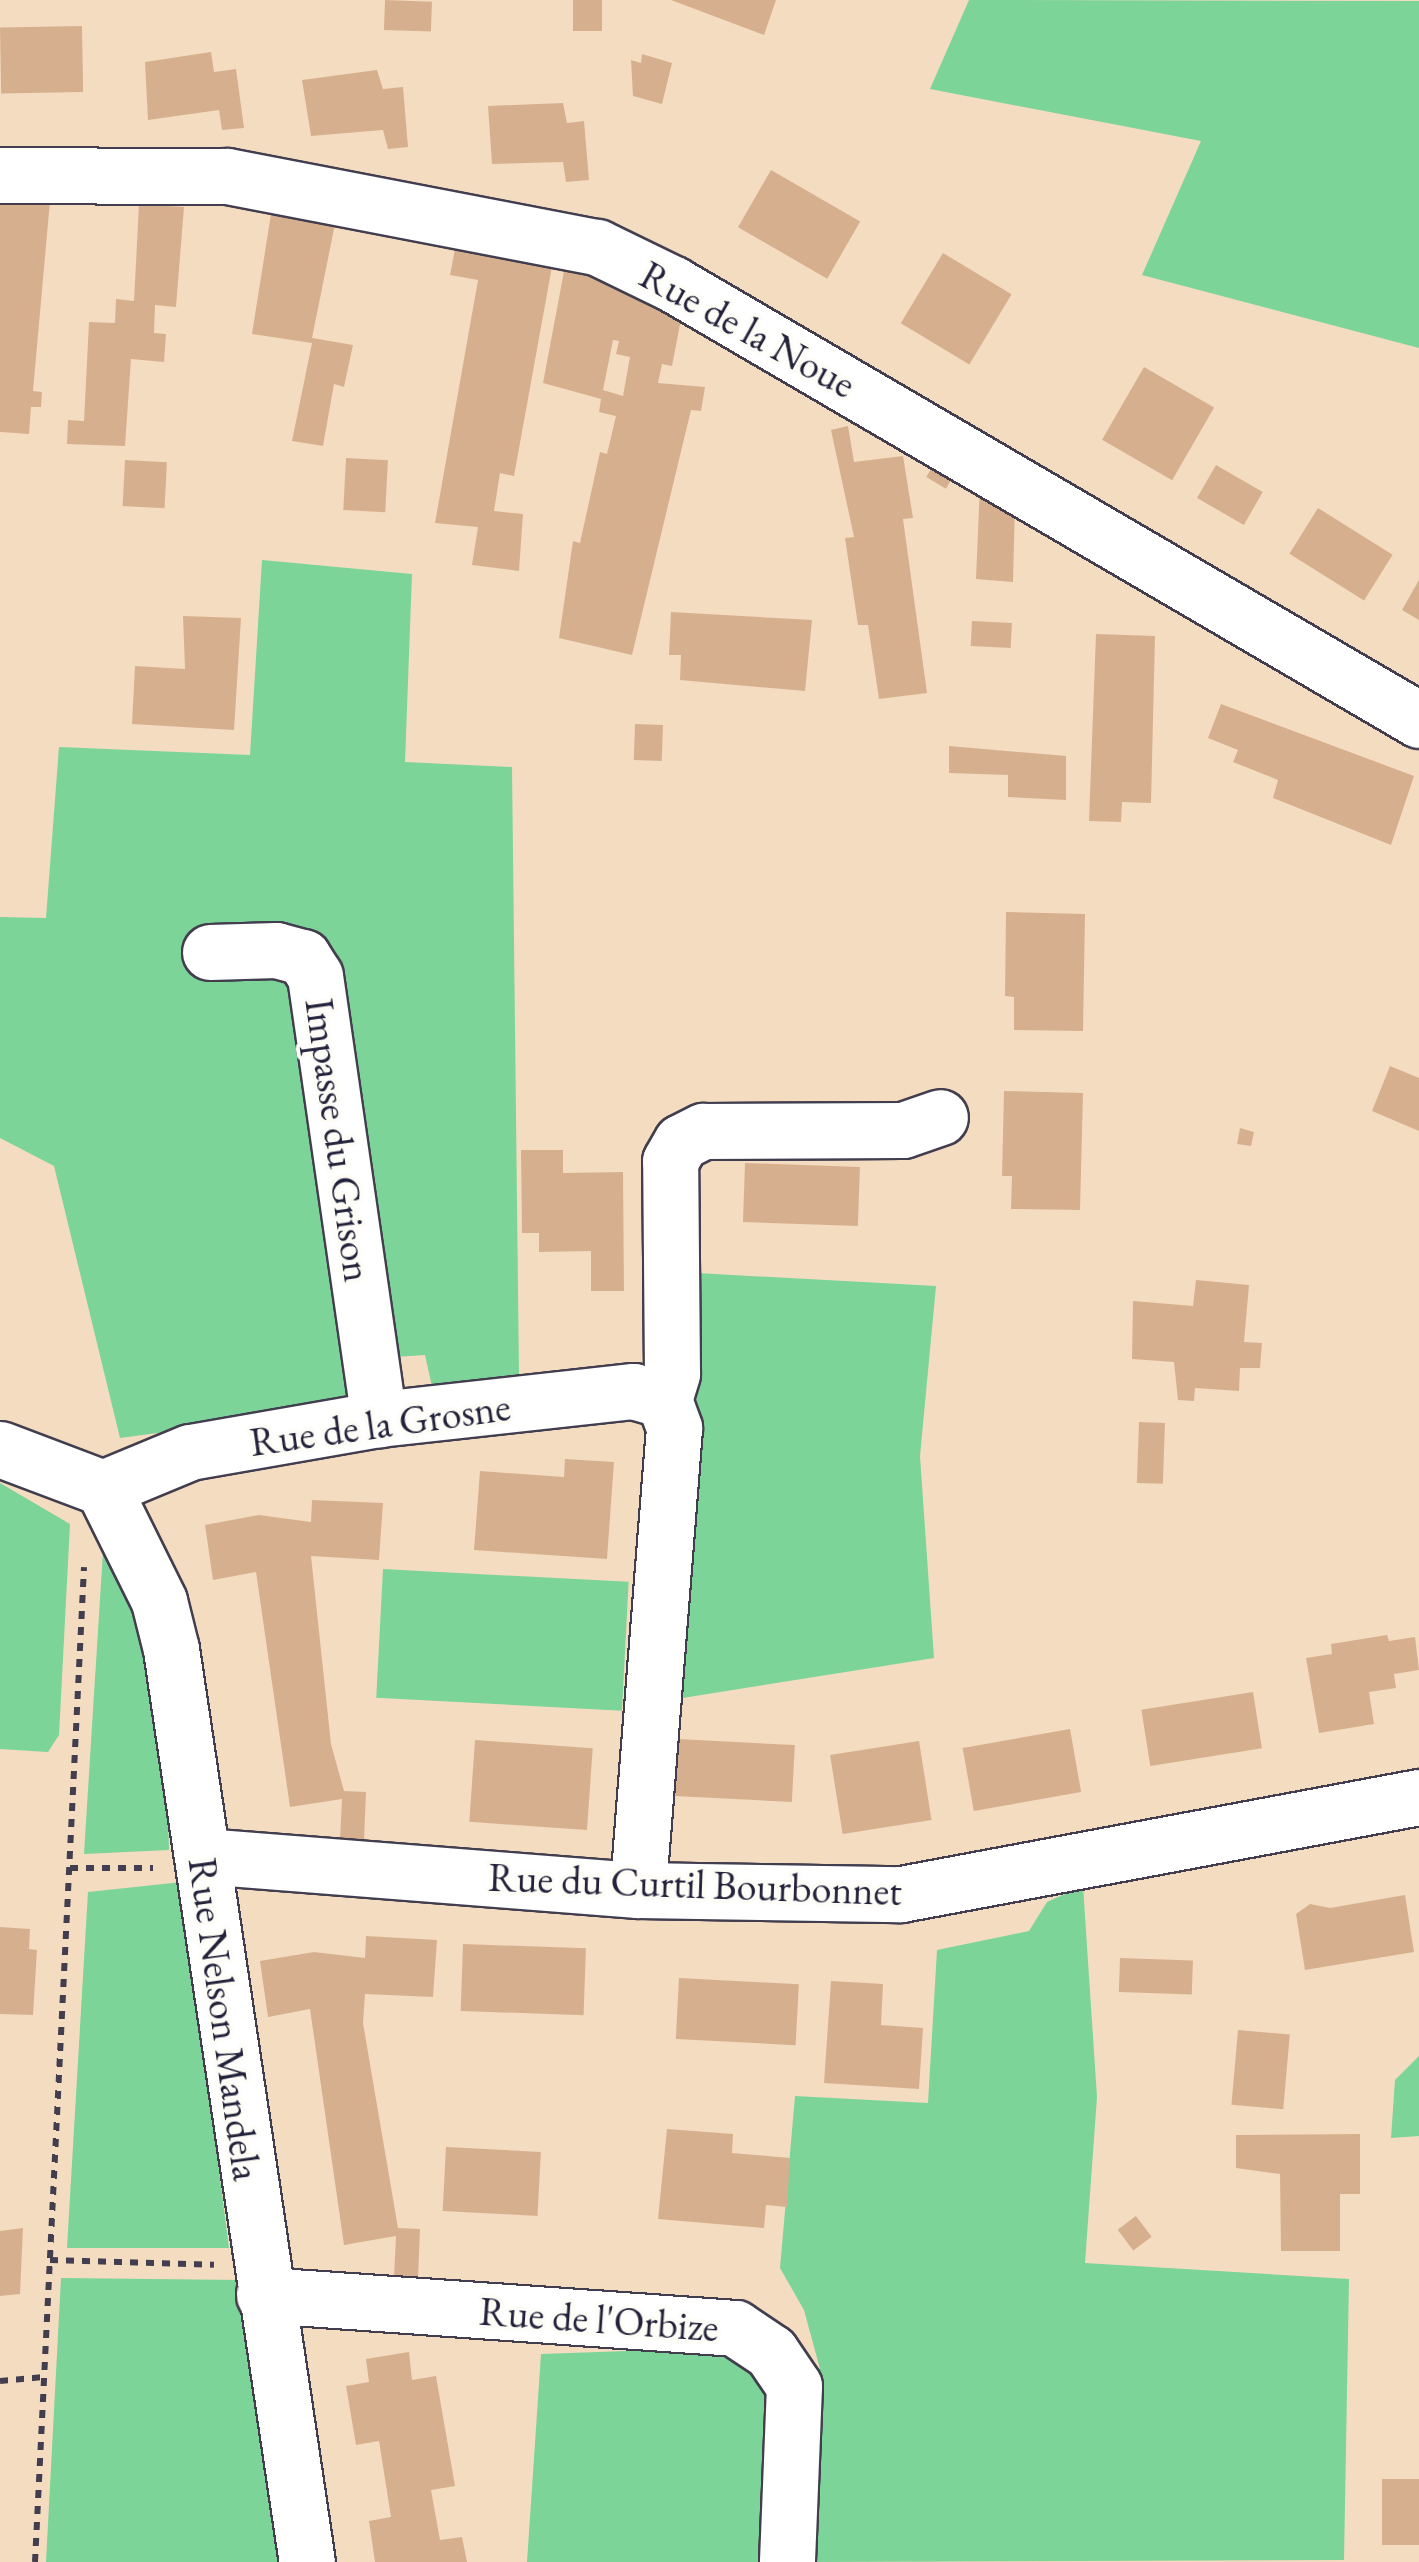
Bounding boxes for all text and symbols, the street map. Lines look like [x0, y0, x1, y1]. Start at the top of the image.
street label: Rue de la Noue [632, 250, 864, 408]
street label: Impasse du Grison [295, 995, 383, 1285]
street label: Rue de la Grosne [247, 1382, 513, 1466]
street label: Rue du Curtil Bourbonnet [487, 1853, 903, 1915]
street label: Rue Nelson Mandela [179, 1854, 271, 2184]
street label: Rue de l'Orbize [478, 2287, 720, 2351]

